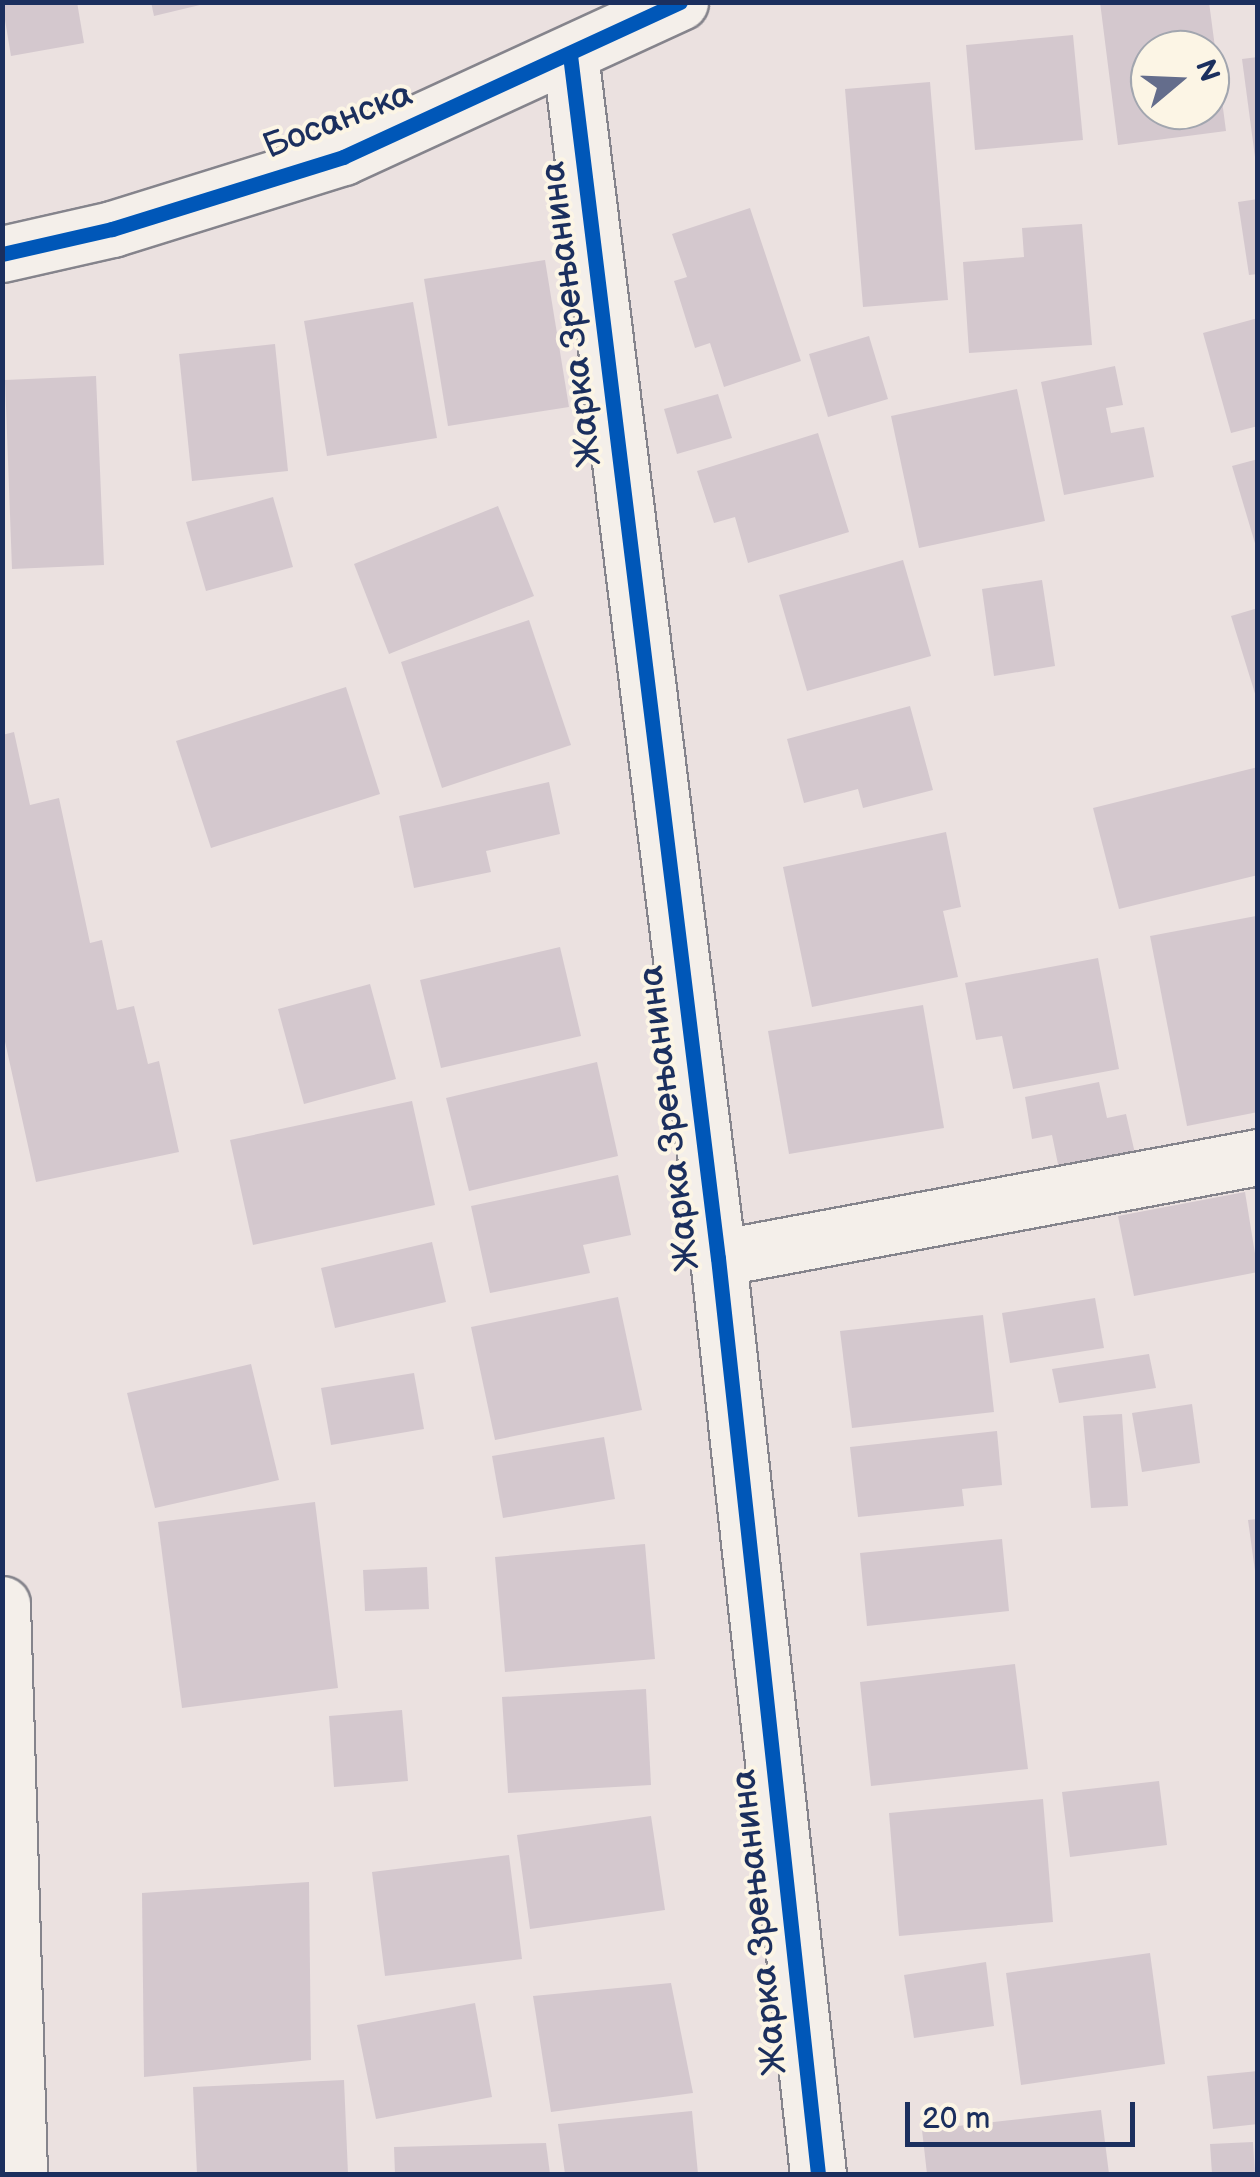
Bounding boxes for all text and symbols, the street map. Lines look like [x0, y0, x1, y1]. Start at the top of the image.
north arrow [1130, 30, 1230, 130]
text: N [1188, 55, 1226, 86]
street label: Босанска [258, 73, 418, 169]
street label: Жарка Зрењанина [532, 159, 612, 469]
street label: Жарка Зрењанина [630, 963, 710, 1273]
street label: Жарка Зрењанина [723, 1767, 797, 2077]
scale bar [910, 2082, 1140, 2144]
text: 20 m [922, 2101, 990, 2137]

